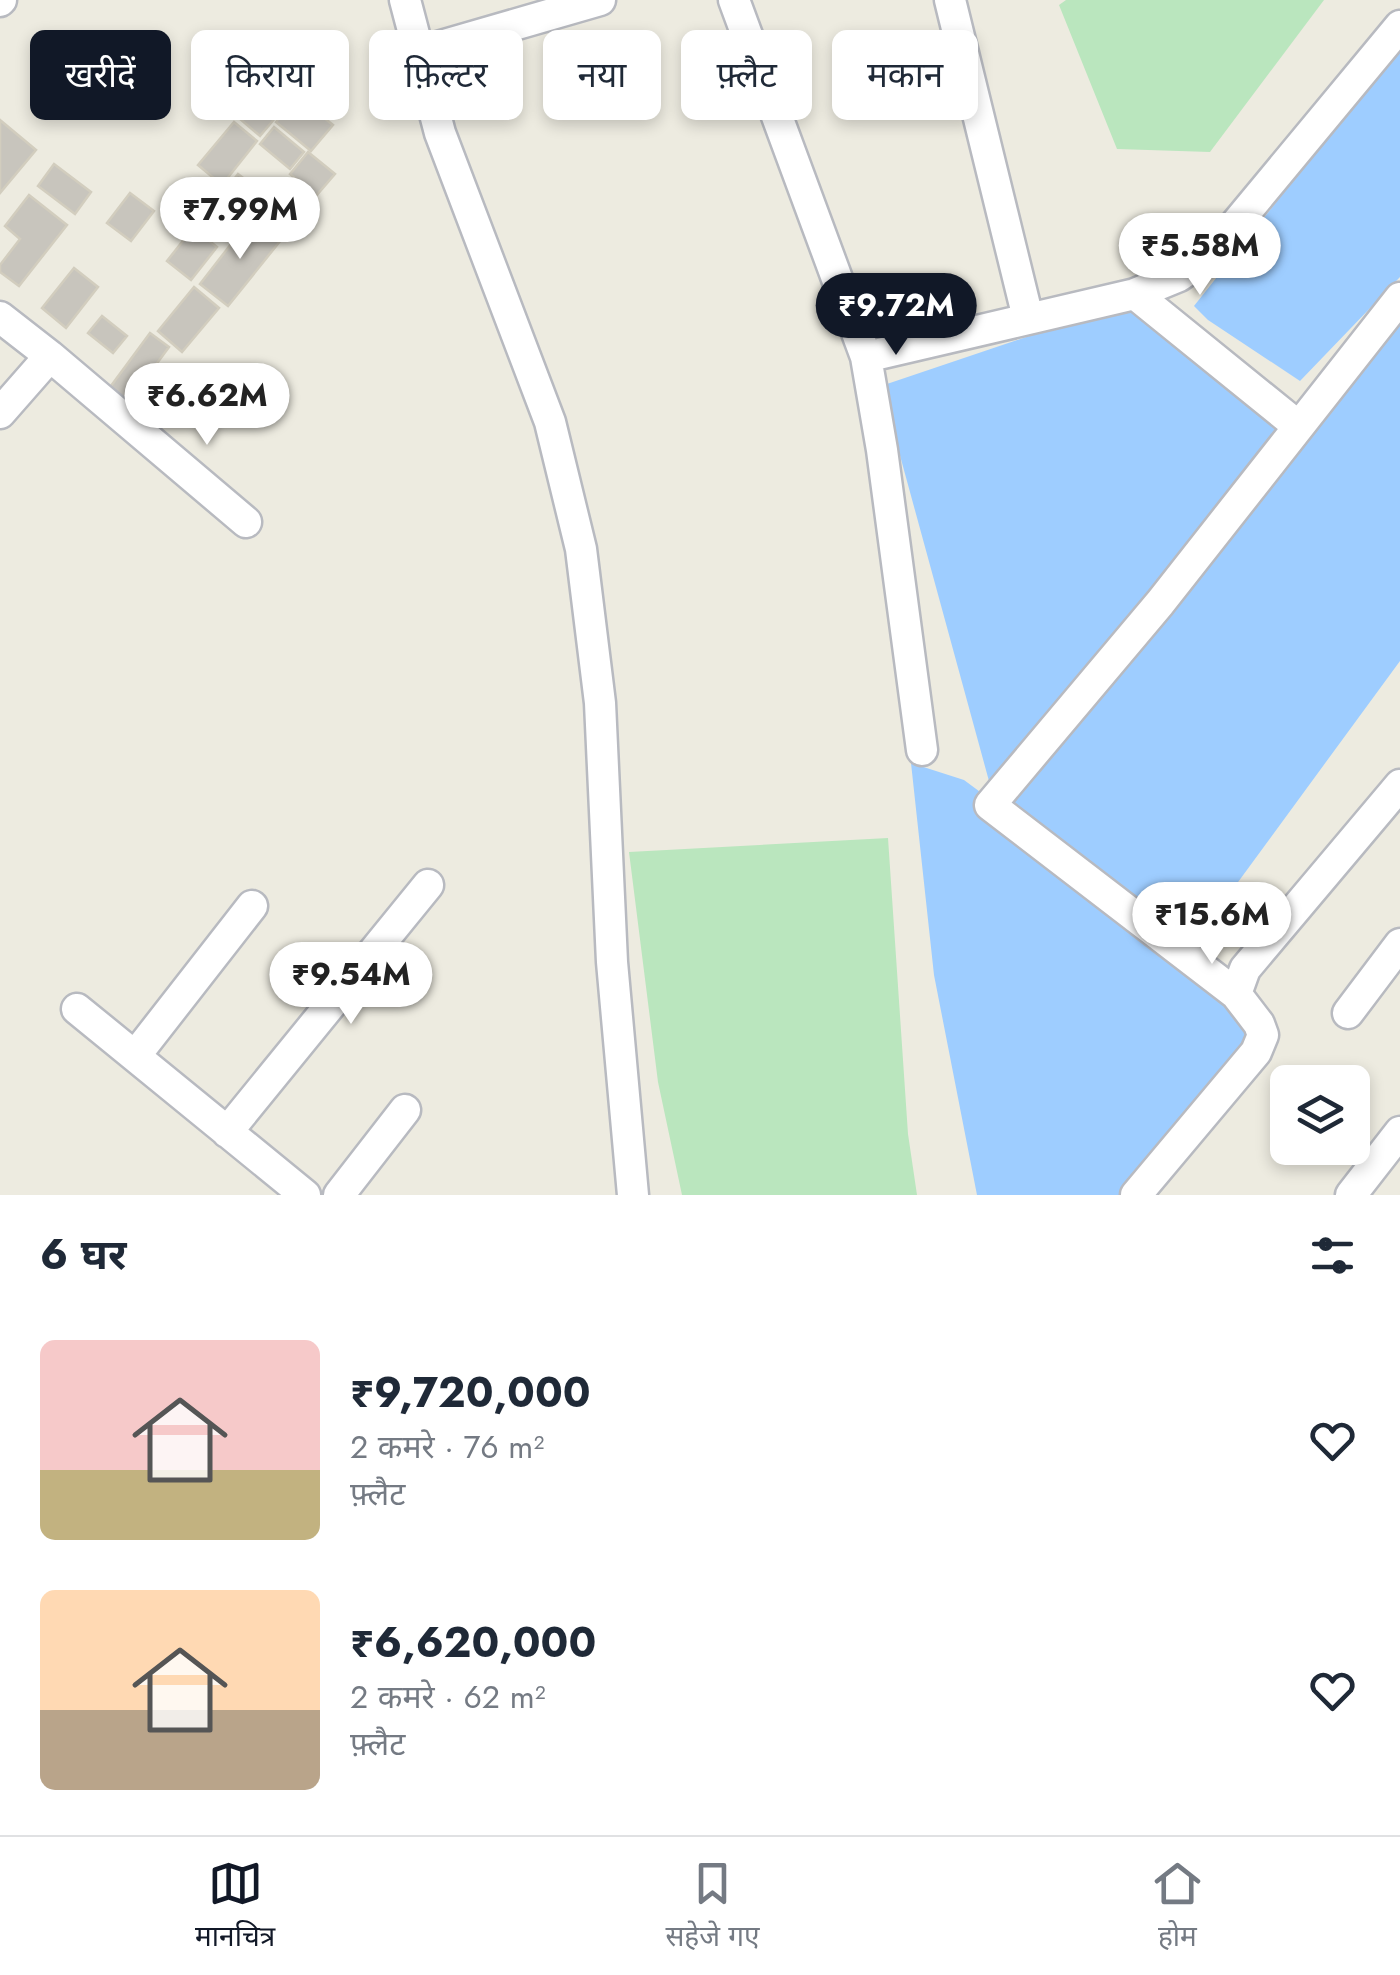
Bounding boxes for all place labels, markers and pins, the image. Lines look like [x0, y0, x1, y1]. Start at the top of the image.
pin: ₹7.99M [159, 177, 321, 262]
pin: ₹5.58M [1119, 213, 1281, 298]
pin: ₹9.72M [815, 273, 977, 358]
pin: ₹6.62M [126, 363, 288, 448]
pin: ₹15.6M [1131, 882, 1293, 967]
pin: ₹9.54M [270, 942, 432, 1027]

